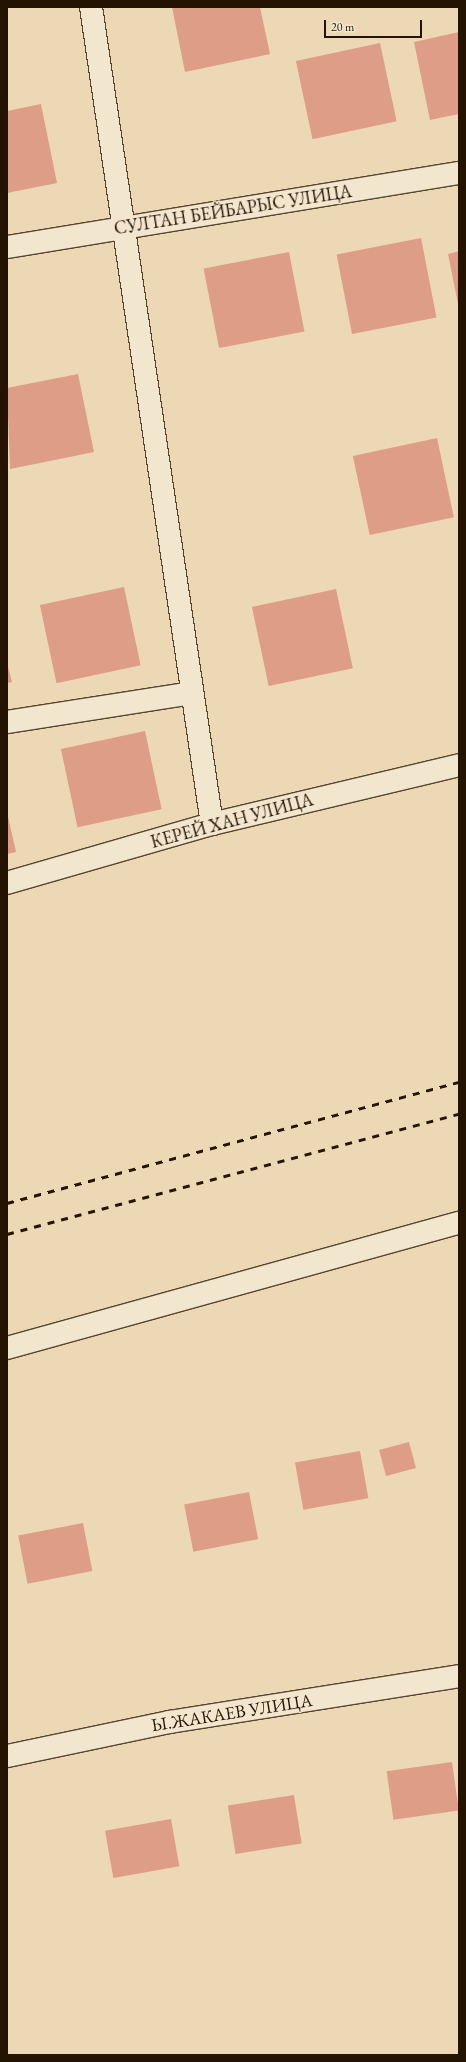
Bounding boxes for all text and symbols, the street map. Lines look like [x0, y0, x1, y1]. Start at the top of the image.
scale bar [326, 12, 424, 38]
text: 20 m [331, 19, 354, 35]
street label: СУЛТАН БЕЙБАРЫС УЛИЦА [113, 181, 353, 239]
street label: КЕРЕЙ ХАН УЛИЦА [148, 789, 316, 853]
street label: Ы.ЖАКАЕВ УЛИЦА [150, 1690, 314, 1736]

